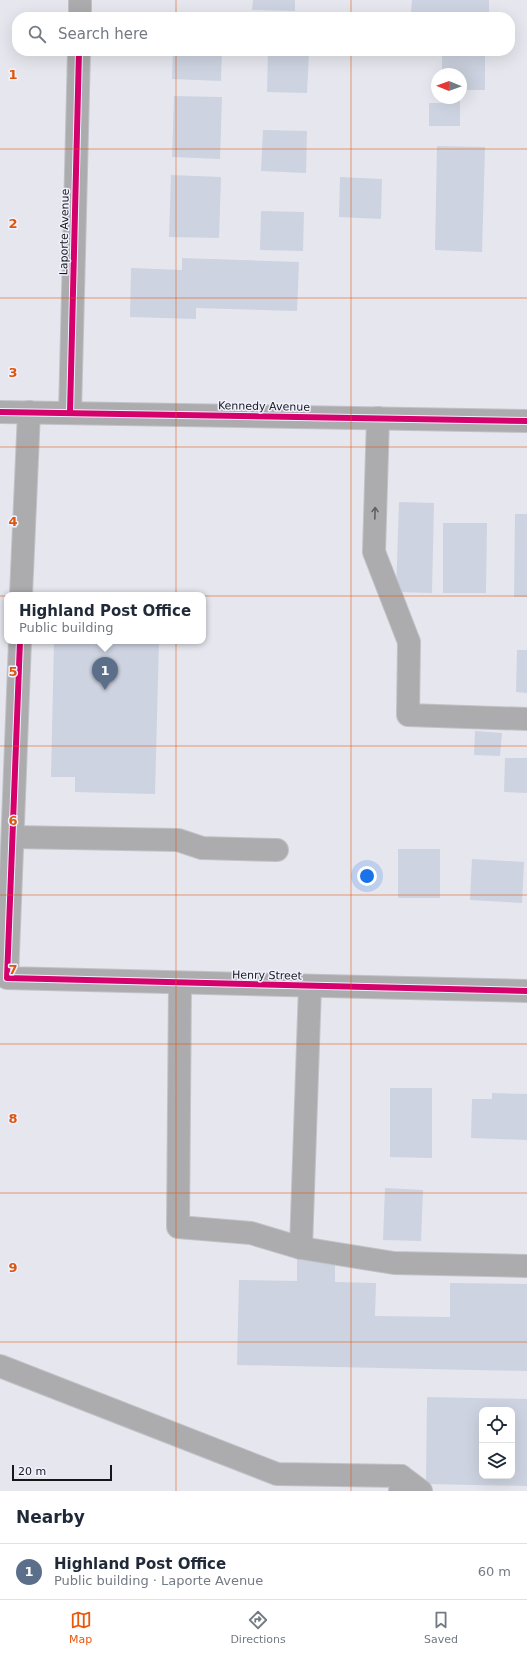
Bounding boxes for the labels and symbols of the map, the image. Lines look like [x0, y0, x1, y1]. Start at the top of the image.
text: 1 [8, 67, 18, 82]
north arrow [431, 68, 467, 104]
street label: Laporte Avenue [57, 188, 72, 275]
text: 2 [8, 216, 18, 231]
text: 3 [8, 365, 18, 380]
street label: Kennedy Avenue [218, 399, 310, 414]
one-way arrow [371, 507, 379, 520]
text: 4 [8, 514, 18, 529]
pin: 1 [92, 657, 118, 690]
text: 5 [8, 664, 18, 679]
text: 6 [8, 813, 18, 828]
your location [357, 866, 377, 886]
text: 7 [8, 962, 18, 977]
street label: Henry Street [232, 968, 303, 983]
text: 8 [8, 1111, 18, 1126]
text: 9 [8, 1260, 18, 1275]
scale bar [12, 1463, 112, 1482]

